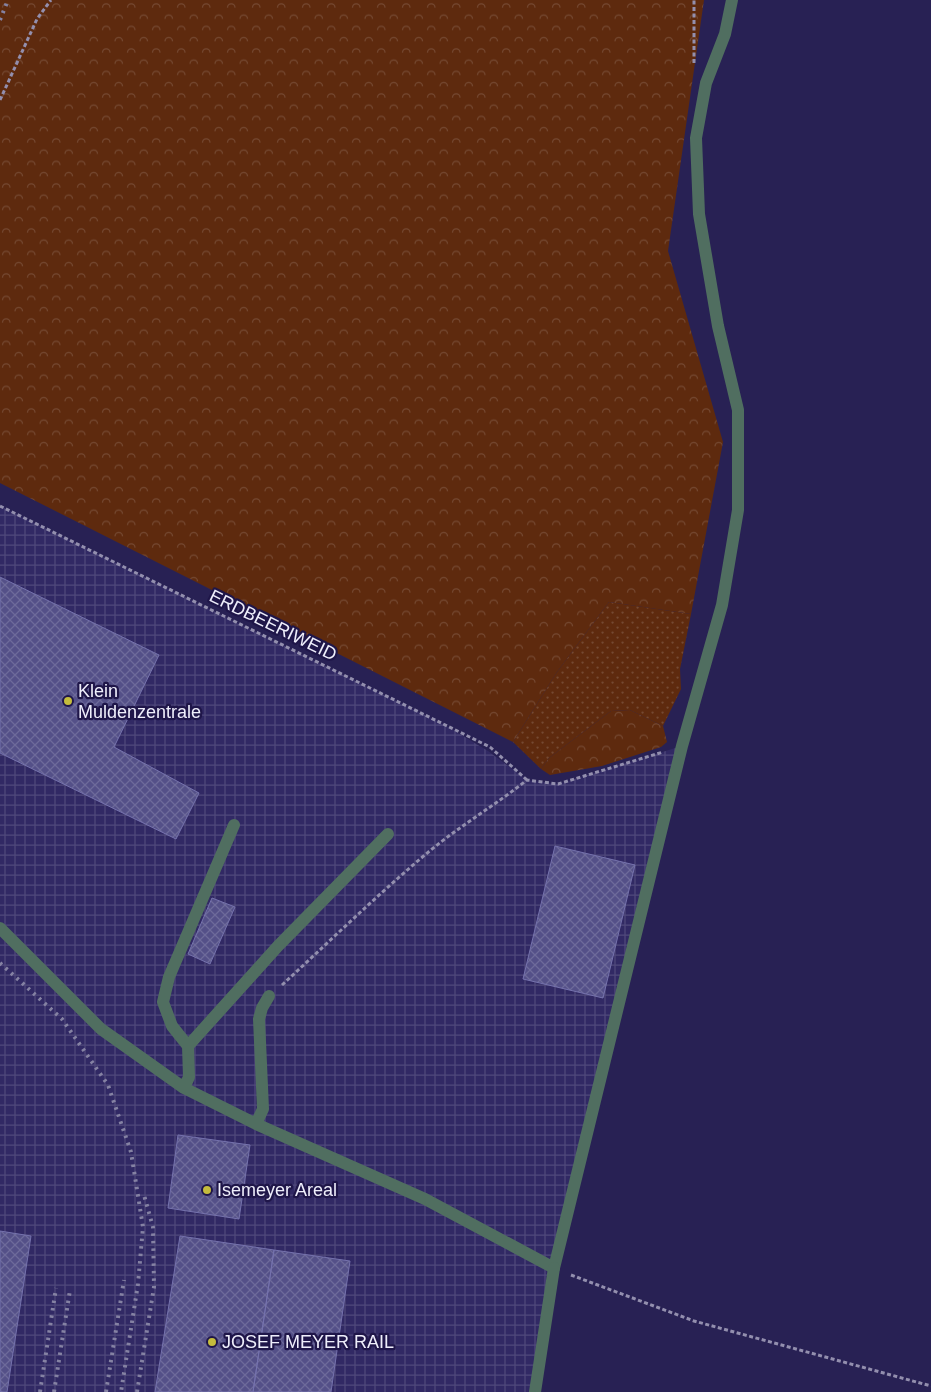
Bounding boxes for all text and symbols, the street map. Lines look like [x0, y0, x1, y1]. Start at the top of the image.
street label: ERDBEERIWEID [206, 586, 340, 664]
place label: Klein Muldenzentrale [78, 681, 201, 722]
marker: Klein Muldenzentrale [62, 695, 74, 707]
place label: Isemeyer Areal [217, 1180, 337, 1200]
marker: Isemeyer Areal [201, 1184, 213, 1196]
place label: JOSEF MEYER RAIL [222, 1332, 394, 1352]
marker: JOSEF MEYER RAIL [206, 1336, 218, 1348]

